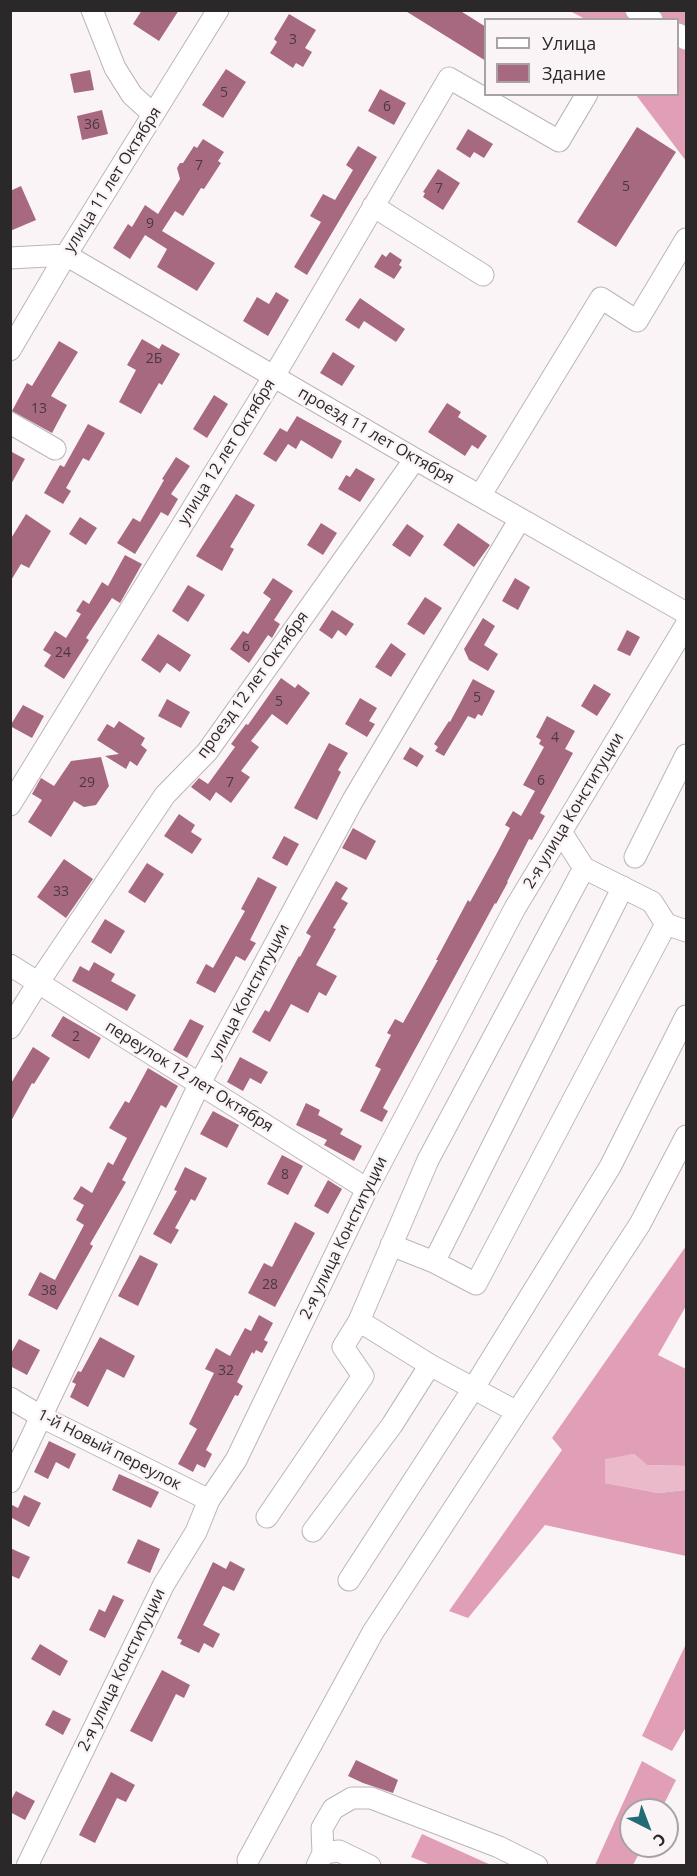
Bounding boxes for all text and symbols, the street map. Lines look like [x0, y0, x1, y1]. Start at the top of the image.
legend [484, 18, 679, 96]
text: Улица [542, 31, 596, 55]
house number: 3 [289, 32, 297, 48]
text: Здание [542, 61, 606, 85]
house number: 5 [220, 85, 228, 101]
house number: 6 [383, 99, 391, 115]
street label: улица 11 лет Октября [60, 104, 166, 256]
house number: 36 [84, 117, 100, 133]
house number: 7 [195, 158, 203, 174]
house number: 5 [622, 179, 630, 195]
house number: 7 [435, 181, 443, 197]
house number: 9 [146, 216, 154, 232]
house number: 2Б [146, 351, 162, 367]
street label: улица 12 лет Октября [174, 376, 280, 528]
street label: проезд 11 лет Октября [295, 383, 457, 489]
house number: 13 [31, 401, 47, 417]
street label: проезд 12 лет Октября [193, 608, 313, 762]
house number: 6 [242, 639, 250, 655]
house number: 24 [55, 645, 71, 661]
house number: 5 [473, 690, 481, 706]
house number: 5 [275, 694, 283, 710]
street label: 2-я улица Конституции [520, 730, 628, 892]
house number: 4 [551, 730, 559, 746]
house number: 6 [537, 773, 545, 789]
house number: 29 [79, 775, 95, 791]
house number: 7 [226, 775, 234, 791]
house number: 33 [53, 884, 69, 900]
street label: улица Конституции [206, 921, 294, 1063]
street label: переулок 12 лет Октября [101, 1017, 277, 1137]
house number: 2 [72, 1029, 80, 1045]
street label: 2-я улица Конституции [296, 1154, 392, 1322]
house number: 8 [281, 1167, 289, 1183]
house number: 28 [262, 1277, 278, 1293]
house number: 38 [41, 1283, 57, 1299]
house number: 32 [218, 1363, 234, 1379]
street label: 1-й Новый переулок [34, 1405, 184, 1495]
street label: 2-я улица Конституции [74, 1586, 170, 1754]
north arrow [619, 1798, 679, 1858]
text: С [649, 1828, 671, 1851]

